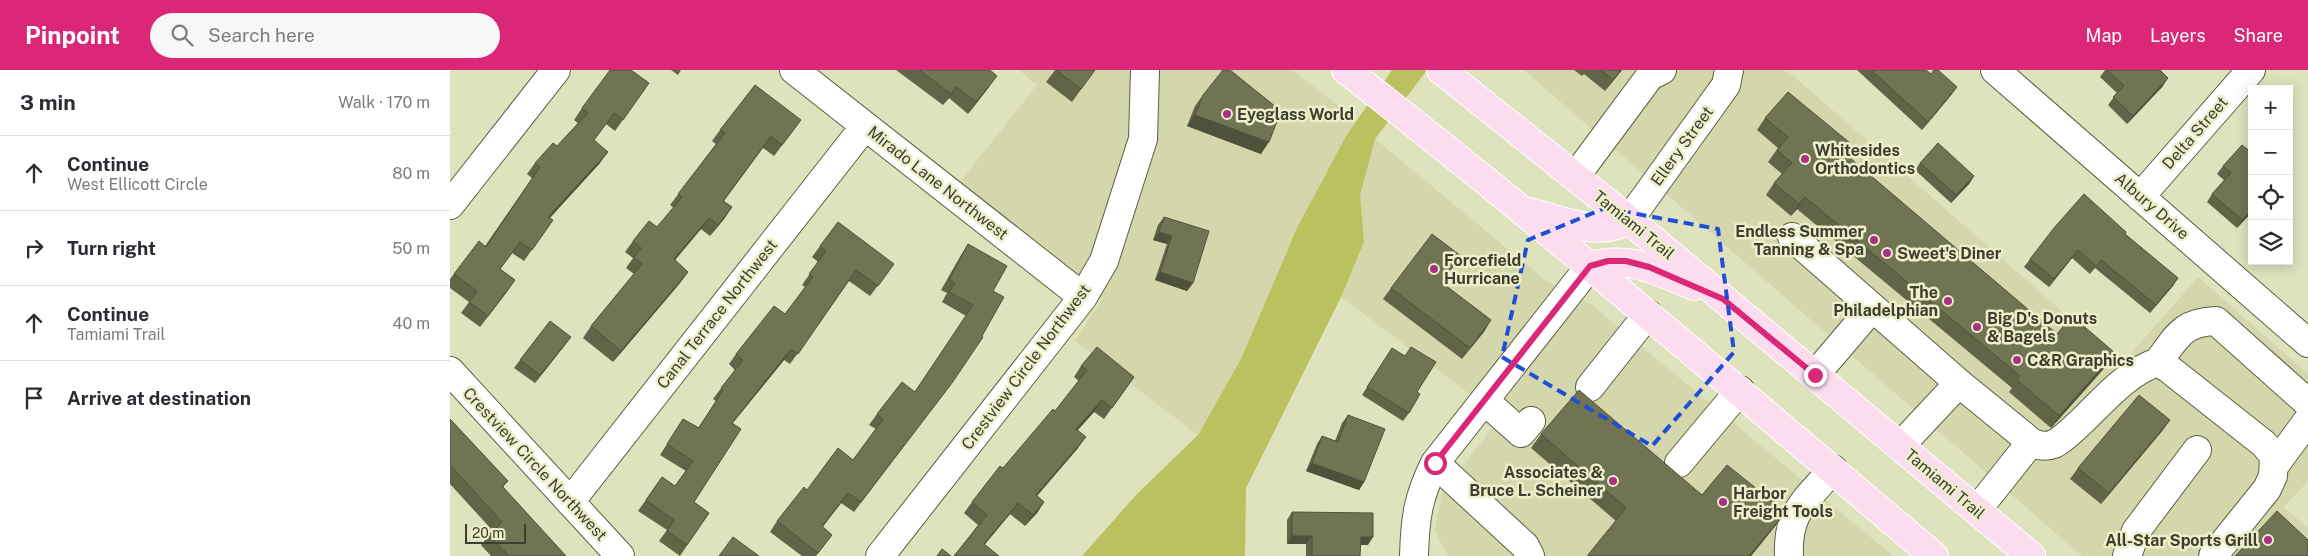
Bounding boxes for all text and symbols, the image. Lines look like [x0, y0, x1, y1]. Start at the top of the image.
search box [150, 13, 500, 58]
text: Pinpoint [25, 21, 120, 49]
icon: search [168, 21, 196, 49]
text: Search here [208, 24, 315, 46]
text: Map [2086, 25, 2122, 46]
text: Layers [2150, 25, 2206, 46]
text: Share [2234, 25, 2283, 46]
map controls [2248, 85, 2293, 265]
button: + [2248, 85, 2293, 130]
text: 3 min [20, 90, 76, 115]
text: Walk · 170 m [338, 93, 430, 112]
street label: Delta Street [2158, 93, 2232, 173]
street label: Ellery Street [1647, 103, 1717, 189]
place label: Eyeglass World [1237, 105, 1354, 124]
marker: Eyeglass World [1221, 108, 1233, 120]
street label: Mirado Lane Northwest [864, 122, 1012, 244]
button: − [2248, 130, 2293, 175]
place label: Whitesides Orthodontics [1815, 141, 1915, 178]
text: Continue [67, 153, 149, 175]
marker: Whitesides Orthodontics [1799, 153, 1811, 165]
icon: ahead [20, 159, 48, 187]
text: 80 m [392, 164, 430, 183]
street label: Albury Drive [2111, 169, 2193, 243]
text: West Ellicott Circle [67, 175, 208, 194]
button: locate [2248, 175, 2293, 220]
street label: Tamiami Trail [1590, 187, 1678, 263]
button: layers [2248, 220, 2293, 265]
place label: Endless Summer Tanning & Spa [1735, 222, 1864, 259]
icon: right [20, 234, 48, 262]
marker: Endless Summer Tanning & Spa [1868, 234, 1880, 246]
street label: Canal Terrace Northwest [653, 236, 781, 392]
text: Turn right [67, 237, 156, 259]
text: 50 m [392, 239, 430, 258]
place label: Sweet's Diner [1897, 244, 2002, 263]
marker: Sweet's Diner [1881, 247, 1893, 259]
place label: Forcefield Hurricane [1444, 251, 1521, 288]
marker: Forcefield Hurricane [1428, 263, 1440, 275]
street label: Crestview Circle Northwest [958, 280, 1094, 454]
place label: The Philadelphian [1833, 283, 1938, 320]
marker: The Philadelphian [1942, 295, 1954, 307]
text: Continue [67, 303, 149, 325]
icon: ahead [20, 309, 48, 337]
place label: Big D's Donuts & Bagels [1987, 309, 2097, 346]
text: 40 m [392, 314, 430, 333]
marker: Big D's Donuts & Bagels [1971, 321, 1983, 333]
text: Tamiami Trail [67, 325, 165, 344]
place label: C&R Graphics [2027, 351, 2134, 370]
marker: C&R Graphics [2011, 354, 2023, 366]
route end [1804, 364, 1827, 387]
icon: arrive [20, 384, 48, 412]
street label: Crestview Circle Northwest [459, 384, 611, 544]
text: Arrive at destination [67, 387, 251, 409]
street label: Tamiami Trail [1901, 445, 1989, 523]
route start [1424, 452, 1447, 475]
place label: Associates & Bruce L. Scheiner [1469, 463, 1603, 500]
marker: Associates & Bruce L. Scheiner [1607, 475, 1619, 487]
place label: Harbor Freight Tools [1733, 484, 1833, 521]
marker: Harbor Freight Tools [1717, 496, 1729, 508]
scale bar [465, 521, 526, 544]
text: 20 m [472, 525, 504, 541]
place label: All-Star Sports Grill [2105, 531, 2258, 550]
marker: All-Star Sports Grill [2262, 534, 2274, 546]

